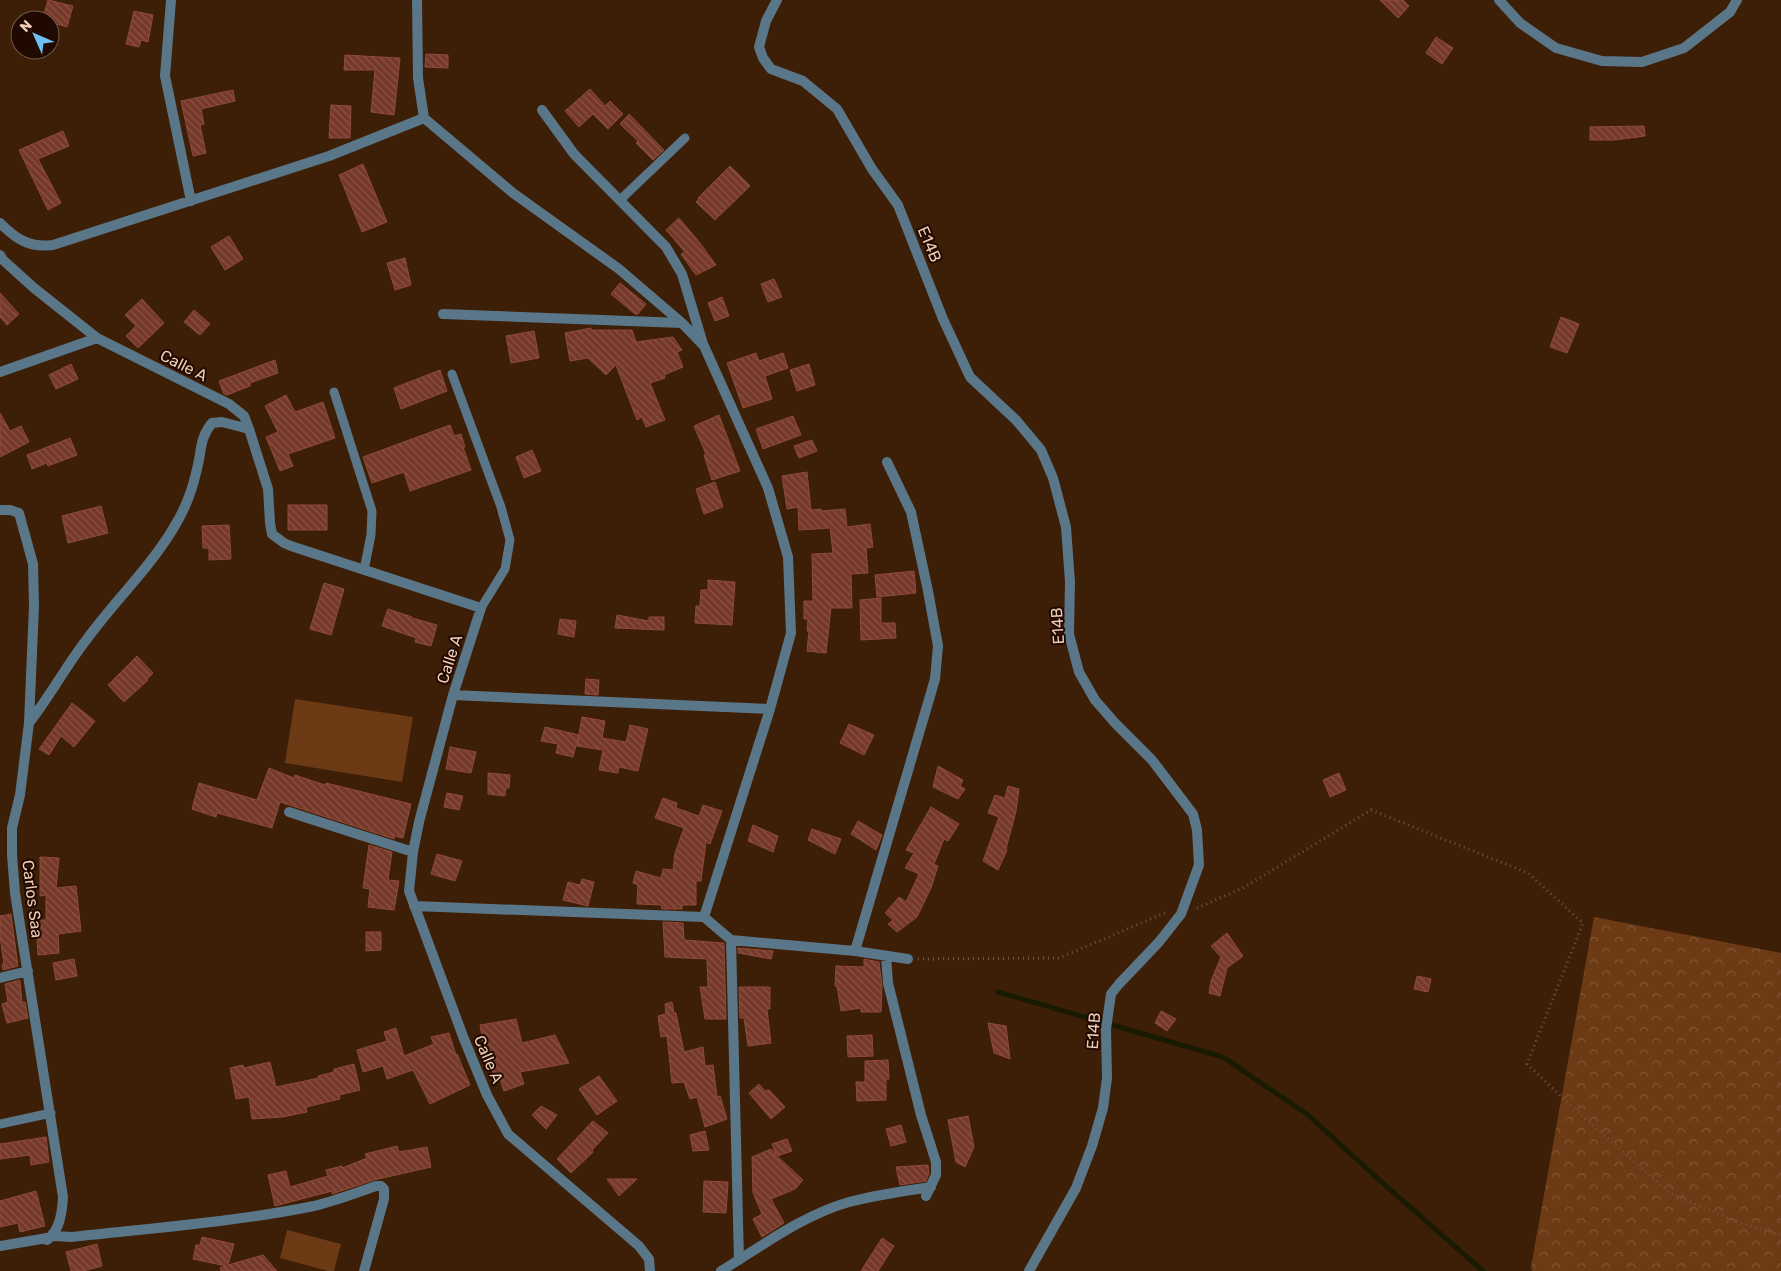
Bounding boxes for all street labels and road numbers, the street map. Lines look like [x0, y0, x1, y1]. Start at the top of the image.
street label: E14B [914, 223, 946, 265]
street label: Calle A [157, 346, 211, 385]
street label: E14B [1047, 607, 1068, 645]
street label: Calle A [433, 632, 466, 686]
street label: Carlos Saa [18, 859, 47, 939]
street label: E14B [1083, 1012, 1104, 1050]
street label: Calle A [470, 1032, 507, 1086]

